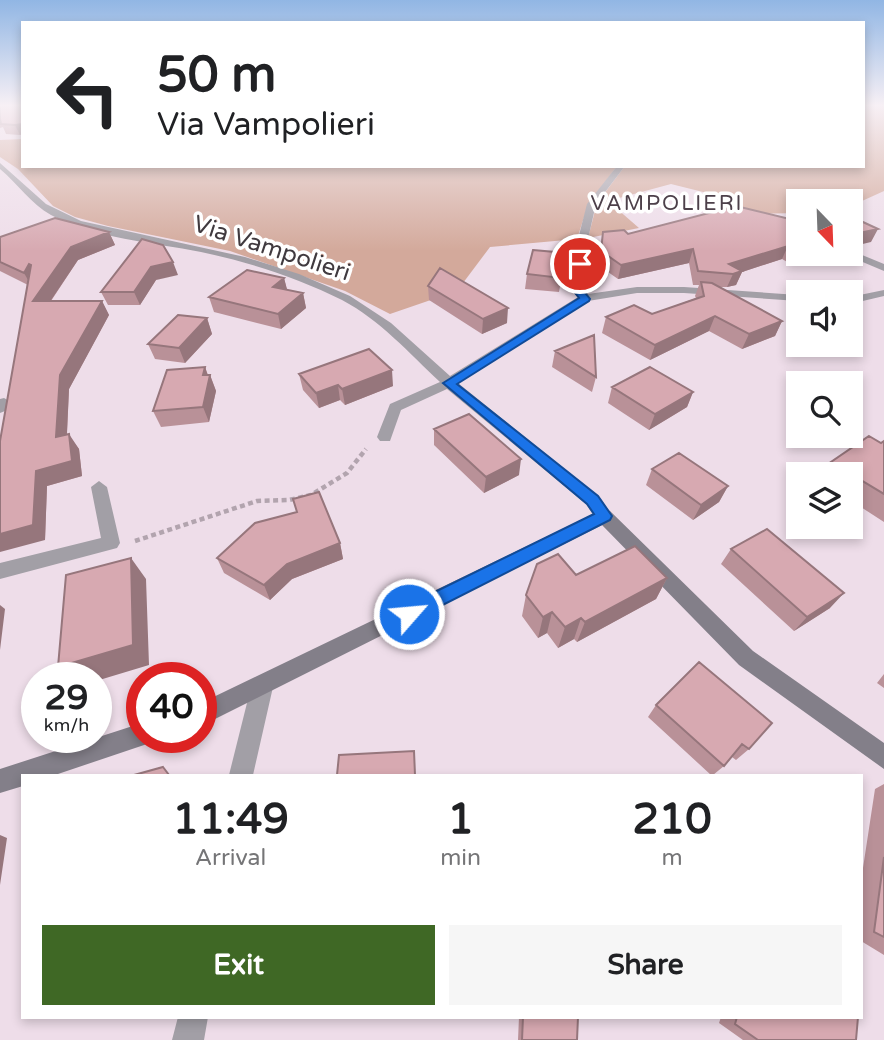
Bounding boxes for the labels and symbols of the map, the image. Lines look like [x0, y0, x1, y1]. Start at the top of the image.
north arrow [786, 189, 863, 266]
district label: VAMPOLIERI [590, 191, 744, 216]
street label: Via Vampolieri [190, 209, 354, 288]
pin [550, 234, 610, 294]
position arrow [372, 577, 446, 651]
speed limit sign: 40 [126, 662, 217, 753]

